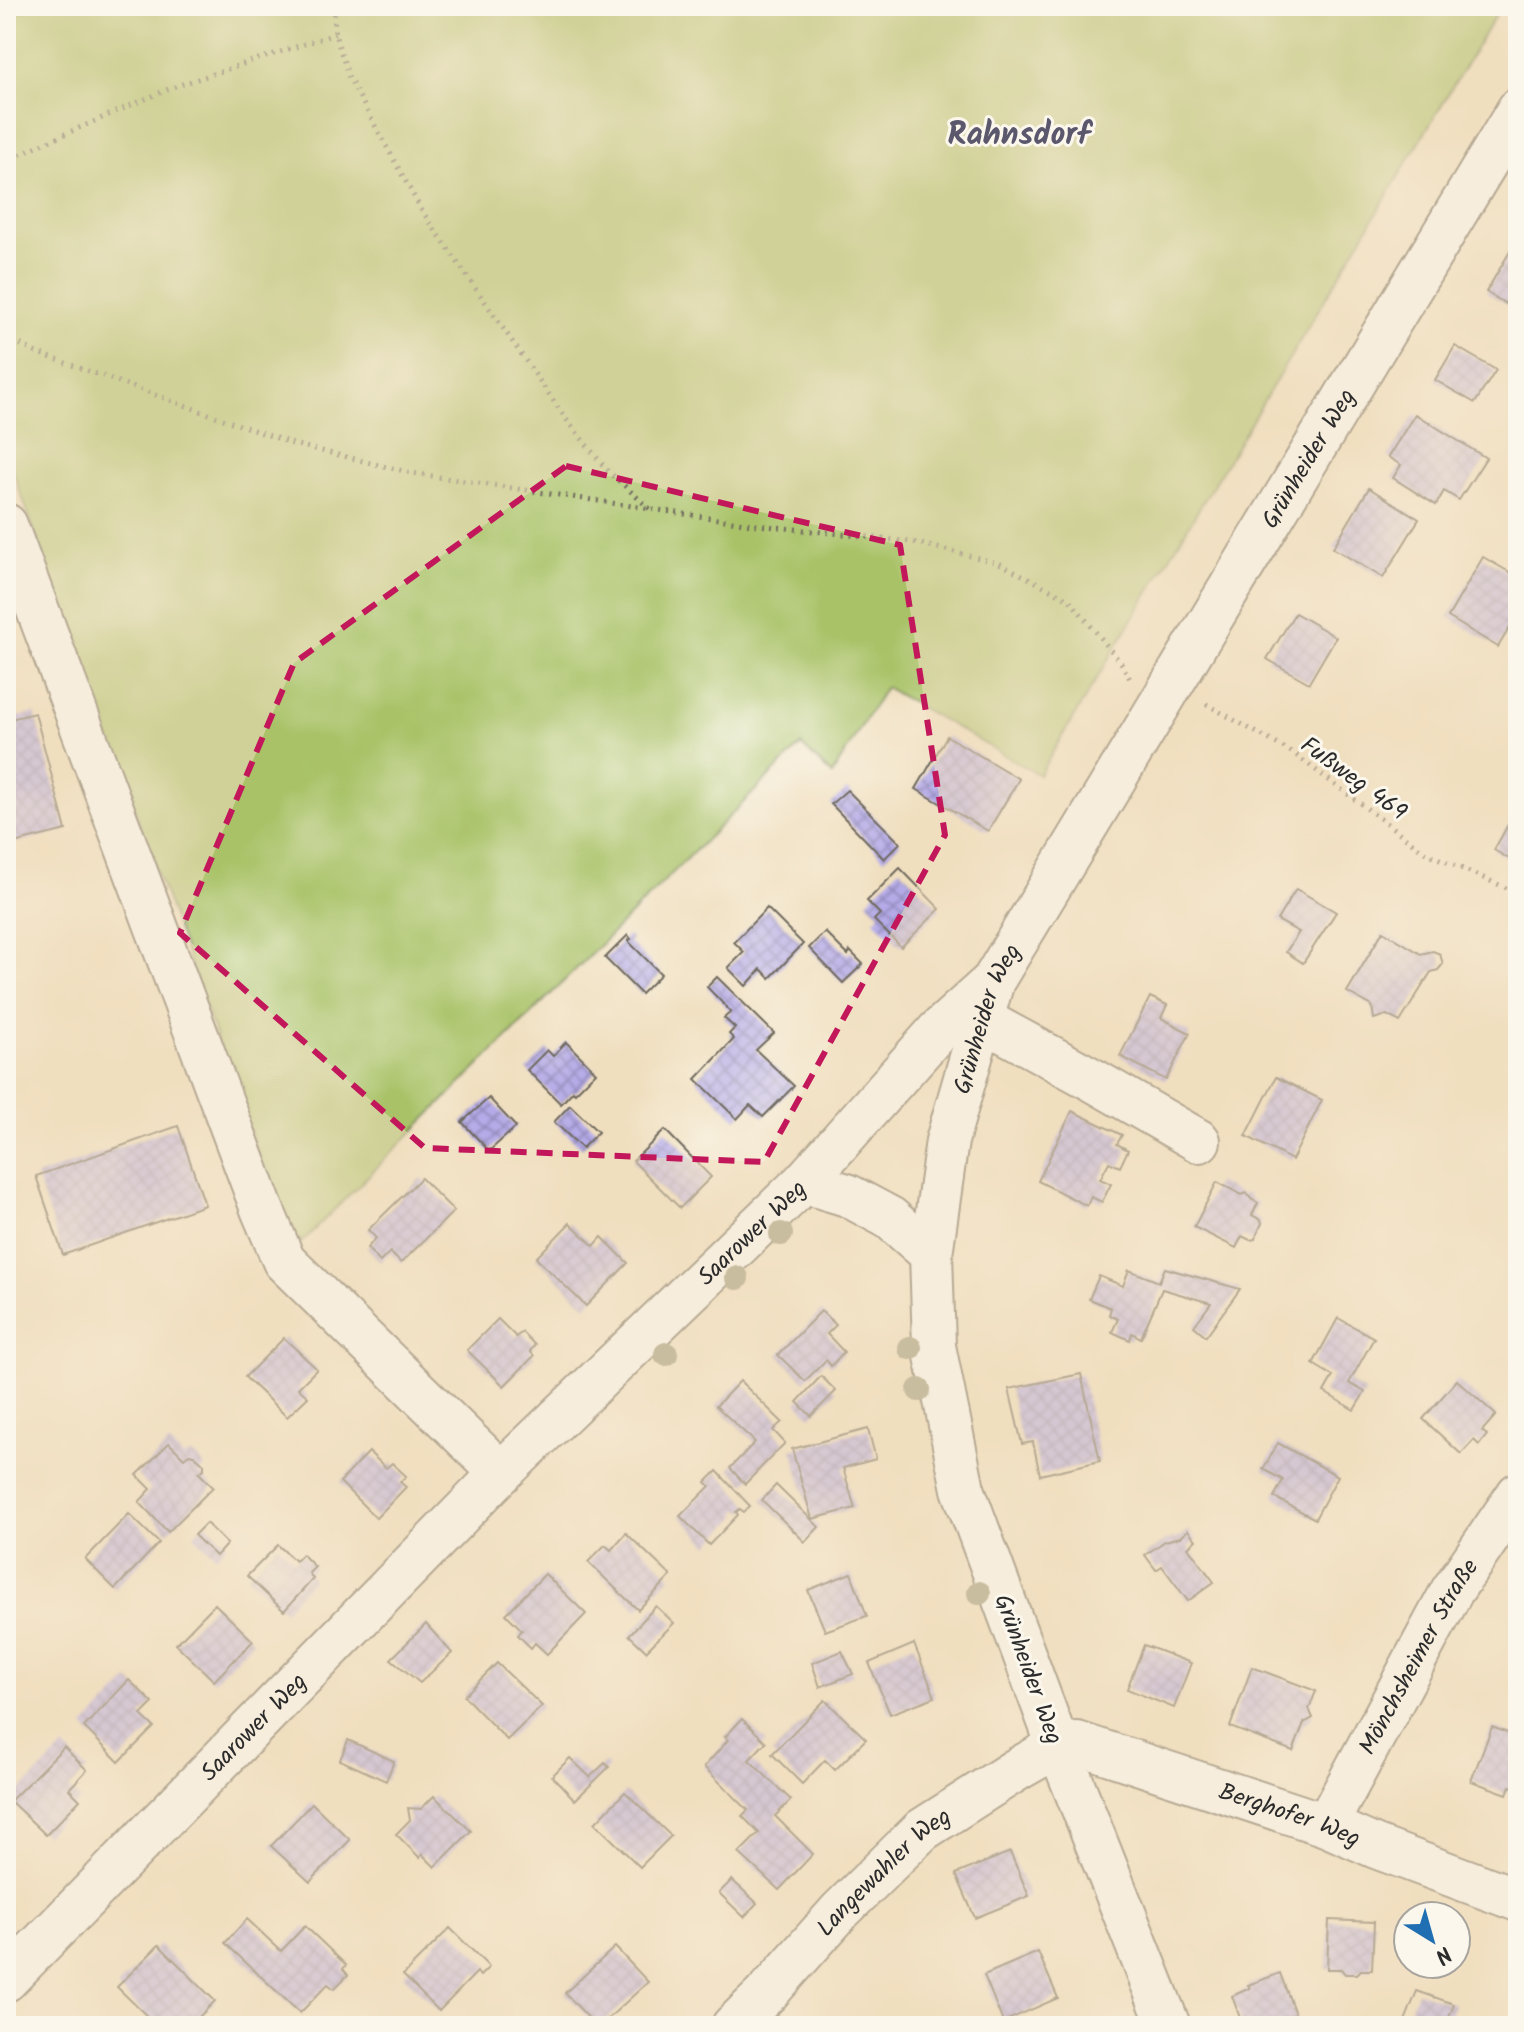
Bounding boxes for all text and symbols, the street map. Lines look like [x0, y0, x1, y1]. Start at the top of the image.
district label: Rahnsdorf [947, 110, 1094, 161]
street label: Grünheider Weg [1252, 382, 1367, 537]
street label: Fußweg 469 [1291, 727, 1415, 832]
street label: Grünheider Weg [943, 937, 1032, 1099]
street label: Saarower Weg [689, 1171, 816, 1296]
street label: Mönchsheimer Straße [1349, 1551, 1490, 1763]
street label: Grünheider Weg [982, 1589, 1073, 1750]
street label: Saarower Weg [192, 1664, 317, 1791]
street label: Berghofer Weg [1213, 1773, 1366, 1859]
street label: Langewahler Weg [808, 1798, 959, 1946]
north arrow [1392, 1900, 1472, 1980]
text: N [1426, 1936, 1459, 1972]

